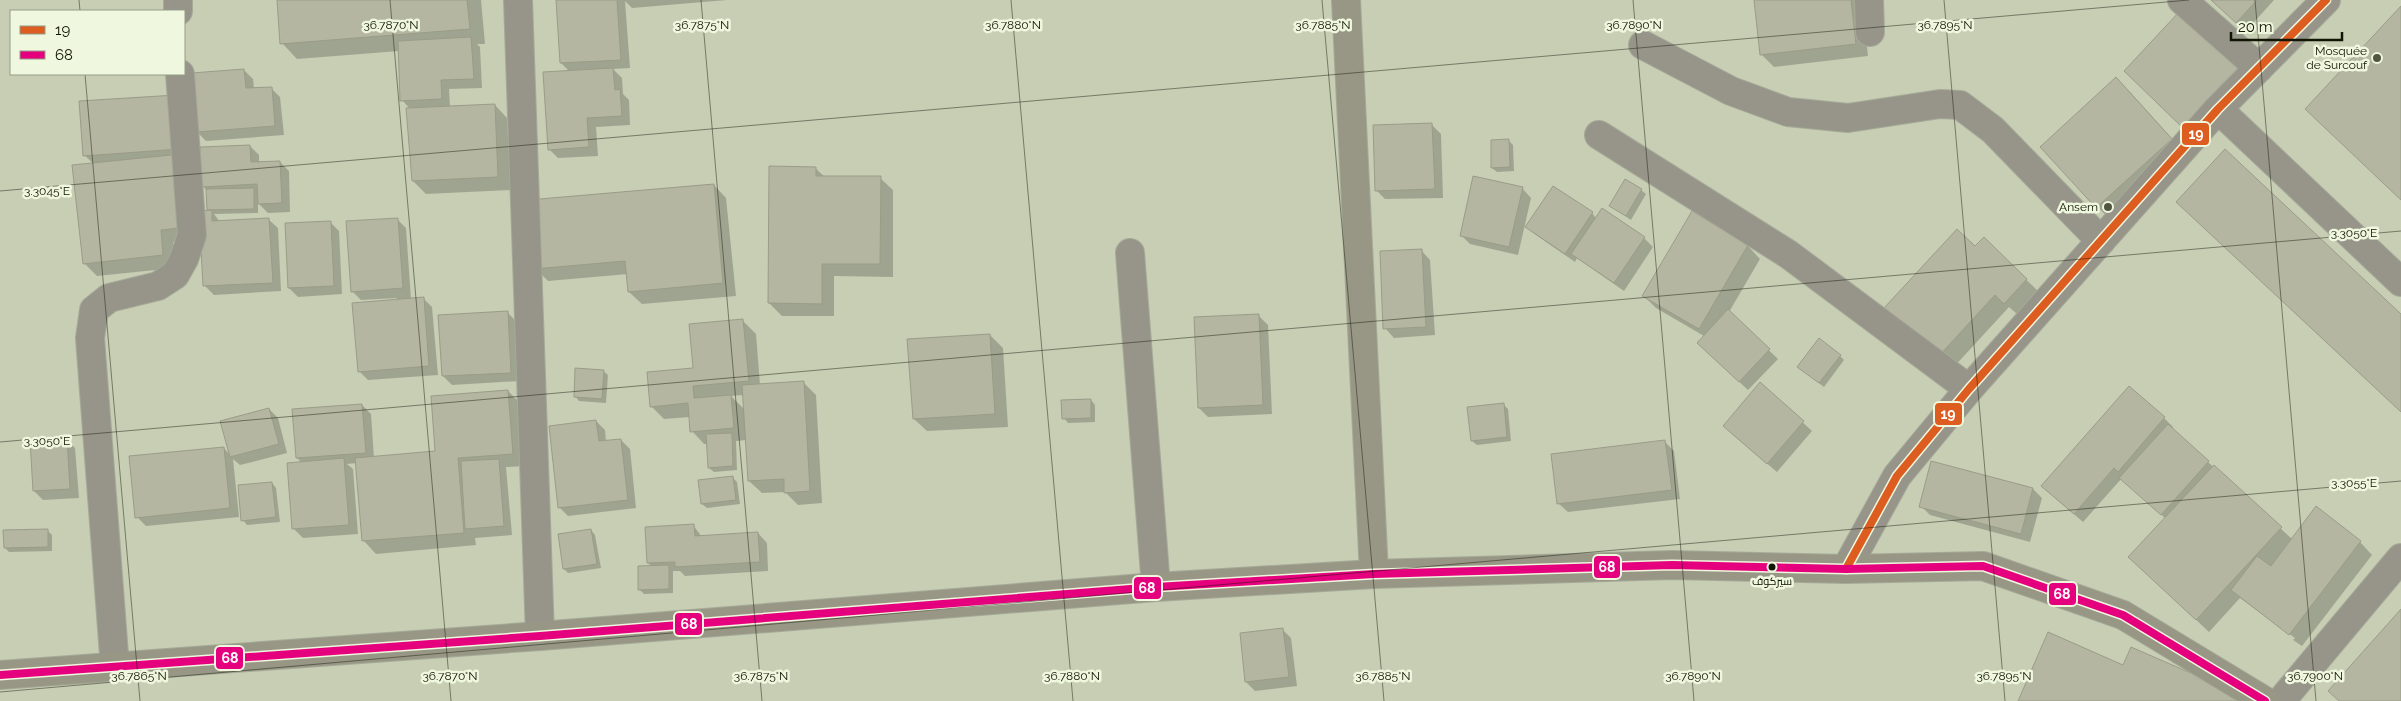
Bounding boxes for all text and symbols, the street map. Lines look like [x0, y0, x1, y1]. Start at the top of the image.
legend [10, 10, 185, 75]
scale bar [2231, 10, 2342, 42]
text: 36.7870°N [363, 18, 419, 32]
text: 36.7875°N [675, 18, 729, 32]
text: 36.7880°N [985, 18, 1041, 32]
text: 36.7885°N [1295, 18, 1351, 32]
text: 36.7890°N [1606, 18, 1662, 32]
text: 36.7895°N [1917, 18, 1973, 32]
text: 20 m [2238, 18, 2273, 36]
text: 19 [55, 21, 70, 39]
place label: Mosquée de Surcouf [2306, 44, 2368, 72]
text: 68 [55, 46, 73, 64]
marker: Mosquée de Surcouf [2371, 52, 2383, 64]
line badge: 19 [2181, 122, 2210, 146]
text: 19 [2188, 126, 2204, 142]
text: 3.3045°E [24, 184, 70, 198]
place label: Ansem [2059, 200, 2098, 214]
marker: Ansem [2102, 201, 2114, 213]
text: 3.3050°E [2331, 226, 2377, 240]
line badge: 19 [1934, 402, 1963, 426]
text: 19 [1940, 406, 1956, 422]
text: 3.3050°E [24, 434, 70, 448]
text: 3.3055°E [2331, 476, 2377, 490]
line badge: 68 [1593, 555, 1621, 579]
text: 68 [1599, 559, 1615, 575]
marker: سيركوف [1767, 562, 1777, 572]
place label: سيركوف [1752, 575, 1792, 588]
line badge: 68 [1133, 576, 1162, 600]
text: 68 [1139, 580, 1155, 596]
line badge: 68 [2048, 582, 2077, 606]
text: 68 [2054, 586, 2070, 602]
line badge: 68 [674, 612, 703, 636]
text: 68 [681, 616, 697, 632]
line badge: 68 [215, 646, 244, 670]
text: 68 [222, 650, 238, 666]
text: 36.7865°N [111, 669, 167, 683]
text: 36.7870°N [422, 669, 478, 683]
text: 36.7875°N [734, 669, 788, 683]
text: 36.7880°N [1044, 669, 1100, 683]
text: 36.7885°N [1355, 669, 1411, 683]
text: 36.7890°N [1665, 669, 1721, 683]
text: 36.7895°N [1976, 669, 2032, 683]
text: 36.7900°N [2287, 669, 2343, 683]

